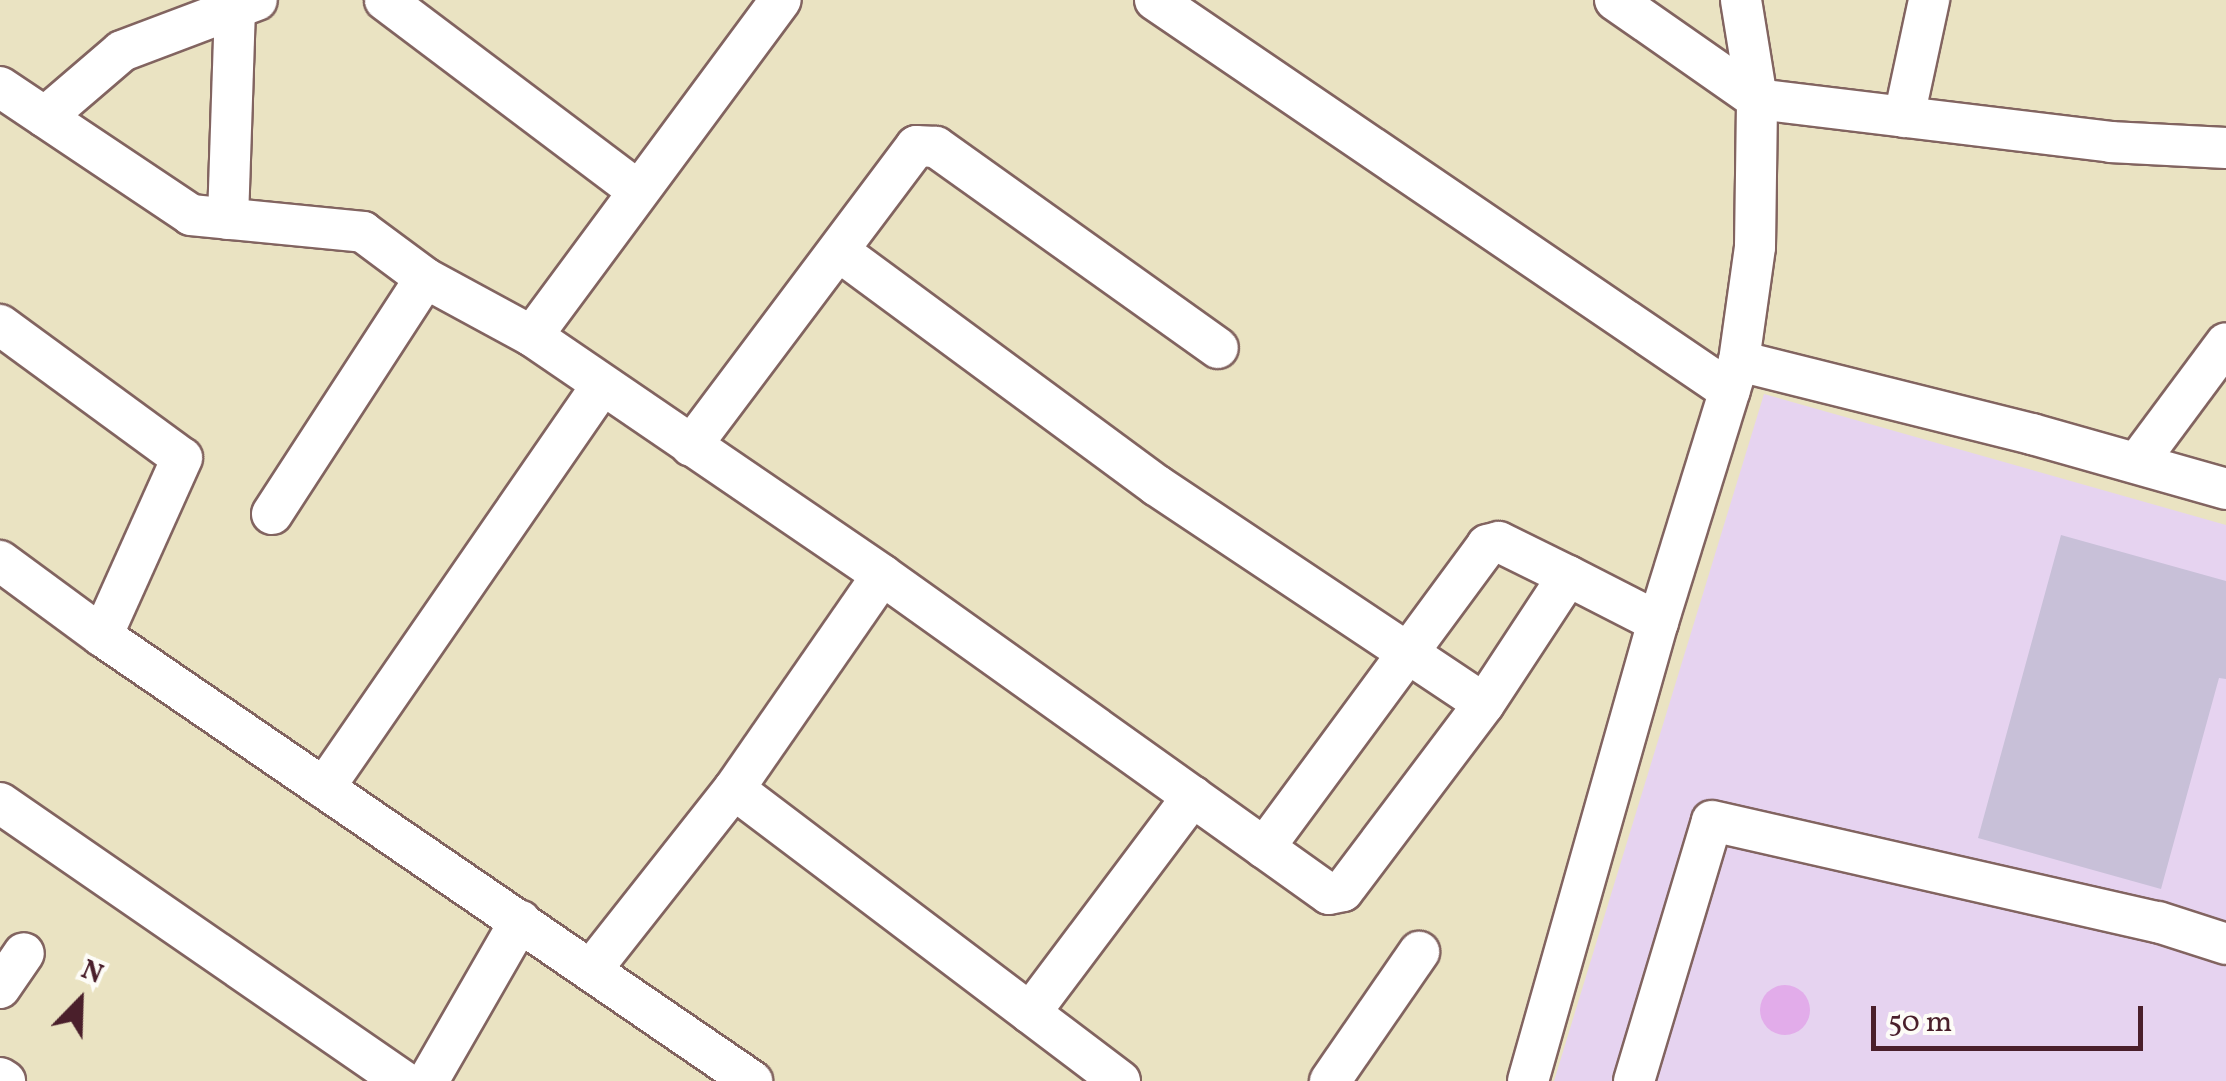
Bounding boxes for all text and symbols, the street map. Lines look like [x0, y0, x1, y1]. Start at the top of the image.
north arrow [30, 951, 130, 1051]
text: N [75, 951, 109, 995]
scale bar [1876, 986, 2148, 1048]
text: 50 m [1888, 1002, 1952, 1044]

